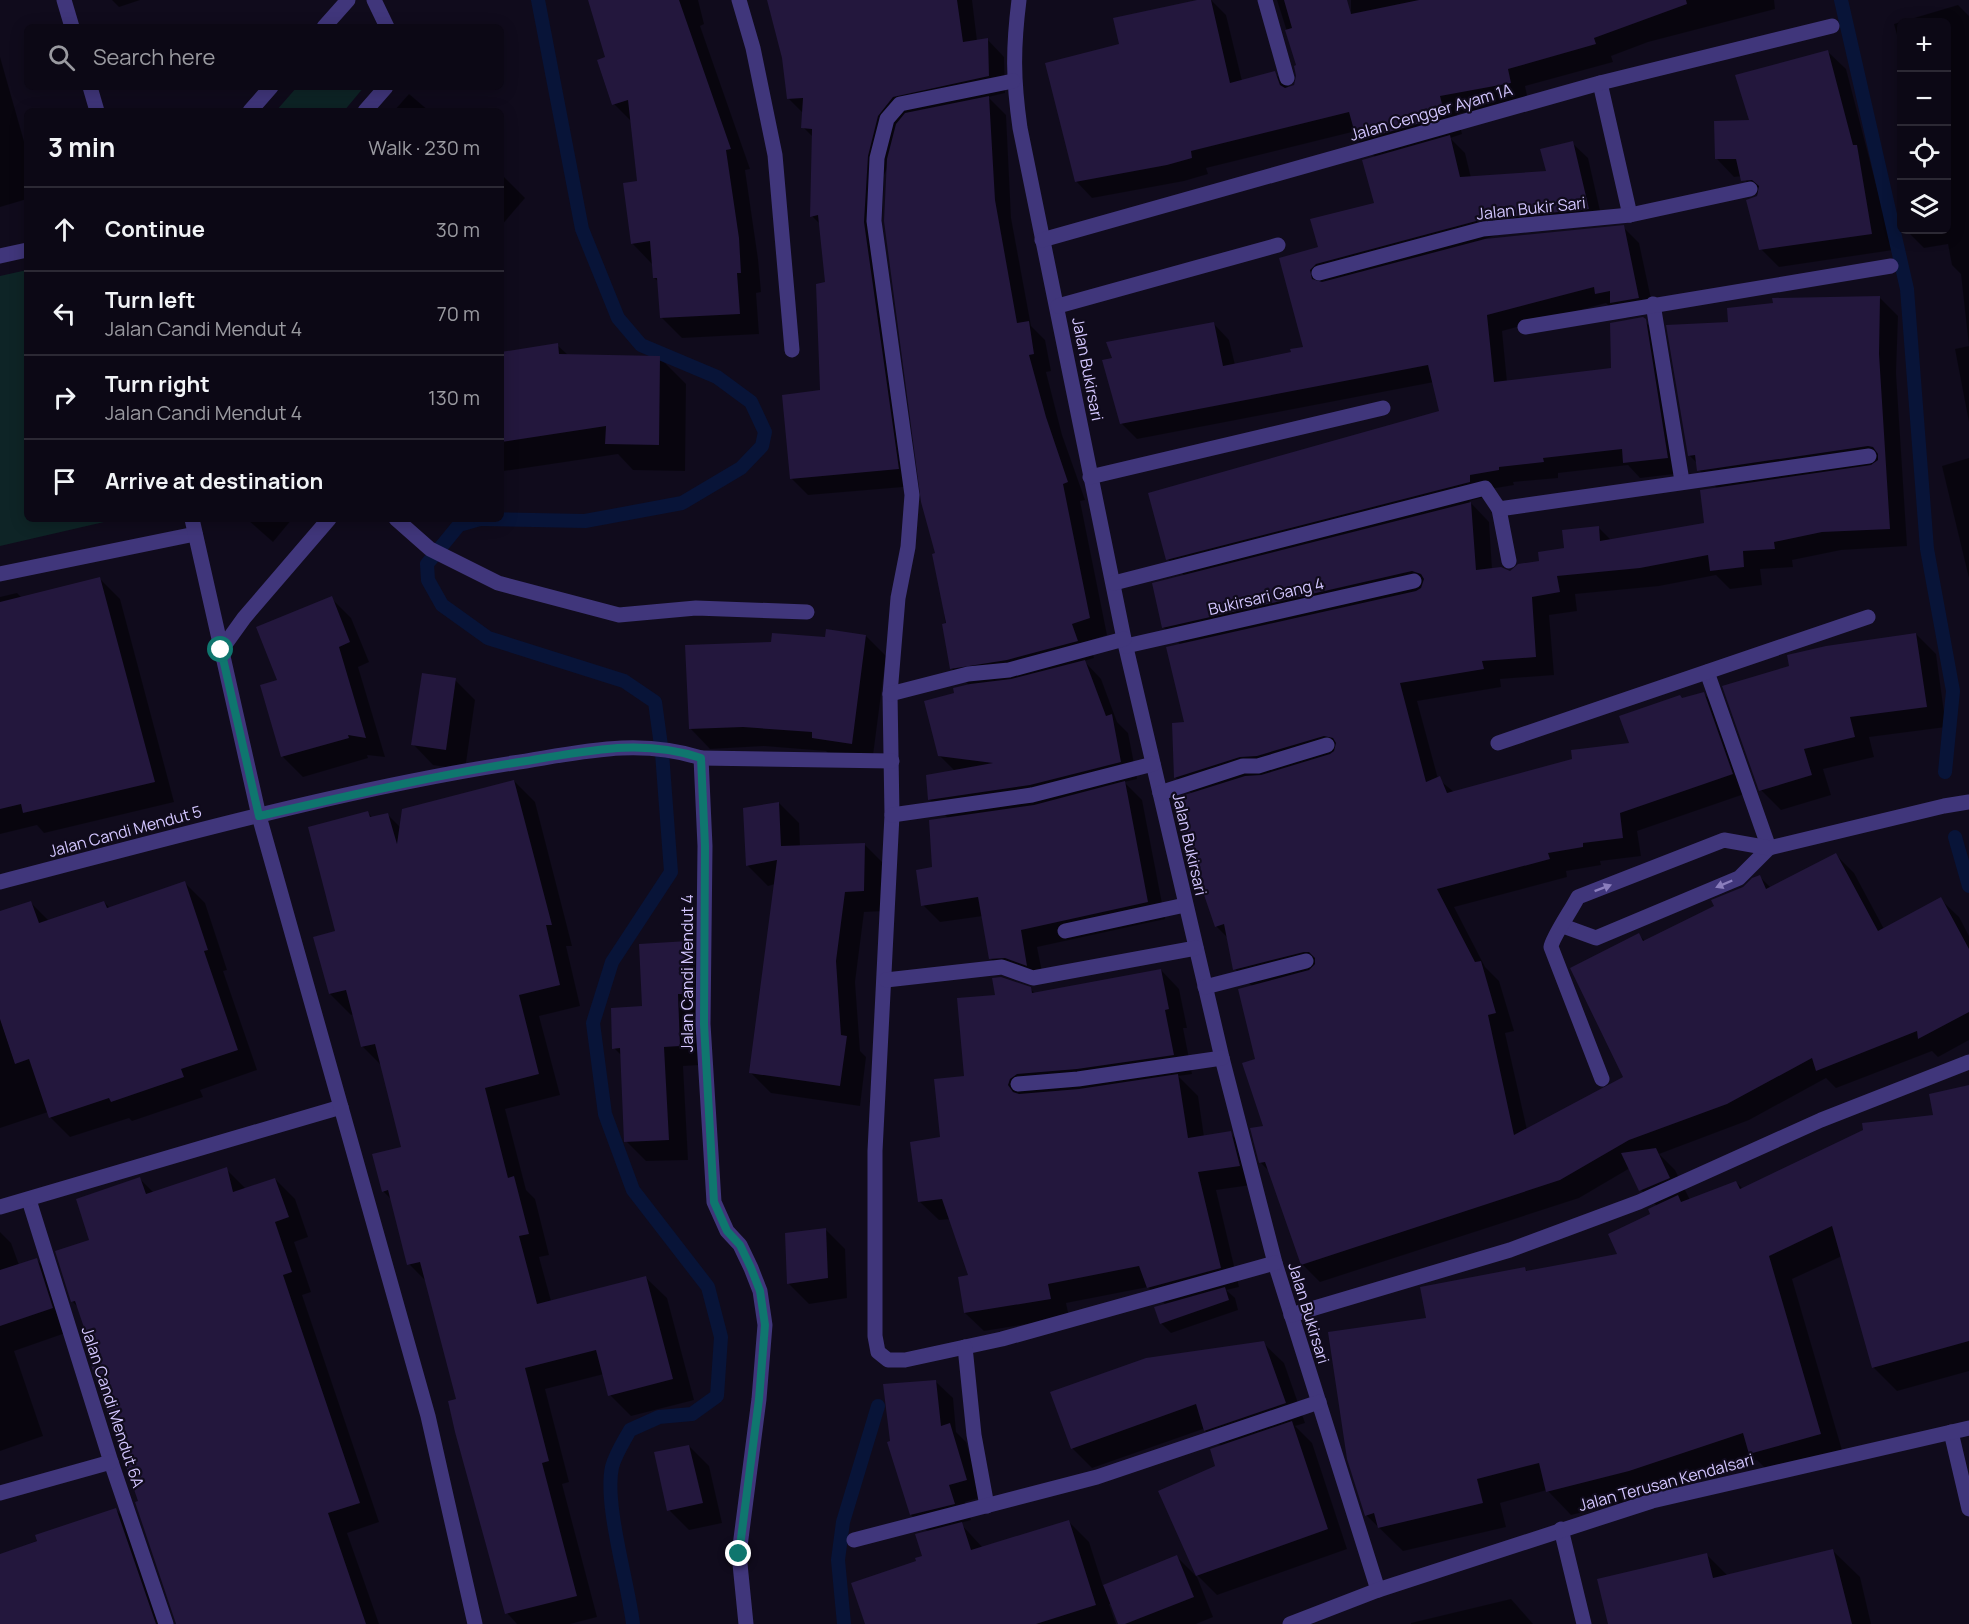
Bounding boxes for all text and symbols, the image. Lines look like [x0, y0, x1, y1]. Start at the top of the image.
map controls [1897, 18, 1951, 234]
button: + [1897, 18, 1951, 72]
search box [24, 24, 504, 90]
icon: search [45, 41, 78, 74]
text: Search here [93, 42, 215, 72]
button: − [1897, 72, 1951, 126]
street label: Jalan Cengger Ayam 1A [1347, 78, 1515, 146]
button: locate [1897, 126, 1951, 180]
text: 3 min [48, 129, 115, 165]
text: Walk · 230 m [368, 134, 480, 161]
button: layers [1897, 180, 1951, 234]
street label: Jalan Bukir Sari [1475, 191, 1587, 225]
icon: ahead [48, 213, 81, 246]
text: Continue [105, 214, 205, 244]
text: 30 m [436, 216, 480, 243]
text: Turn left [105, 285, 195, 315]
icon: left [48, 297, 81, 330]
text: 70 m [437, 300, 480, 327]
text: Jalan Candi Mendut 4 [105, 315, 302, 342]
street label: Jalan Bukirsari [1067, 315, 1109, 423]
text: Turn right [105, 369, 210, 399]
icon: right [48, 381, 81, 414]
text: 130 m [428, 384, 480, 411]
text: Jalan Candi Mendut 4 [105, 399, 302, 426]
icon: arrive [48, 465, 81, 498]
text: Arrive at destination [105, 466, 323, 496]
street label: Bukirsari Gang 4 [1206, 572, 1326, 620]
route start [207, 636, 233, 662]
street label: Jalan Bukirsari [1167, 790, 1213, 898]
street label: Jalan Candi Mendut 5 [46, 800, 204, 862]
one-way arrow [1715, 880, 1733, 889]
one-way arrow [1594, 882, 1612, 892]
street label: Jalan Candi Mendut 4 [676, 894, 698, 1052]
street label: Jalan Bukirsari [1283, 1260, 1335, 1366]
street label: Jalan Candi Mendut 6A [77, 1323, 149, 1491]
street label: Jalan Terusan Kendalsari [1576, 1448, 1756, 1516]
route end [725, 1540, 751, 1566]

